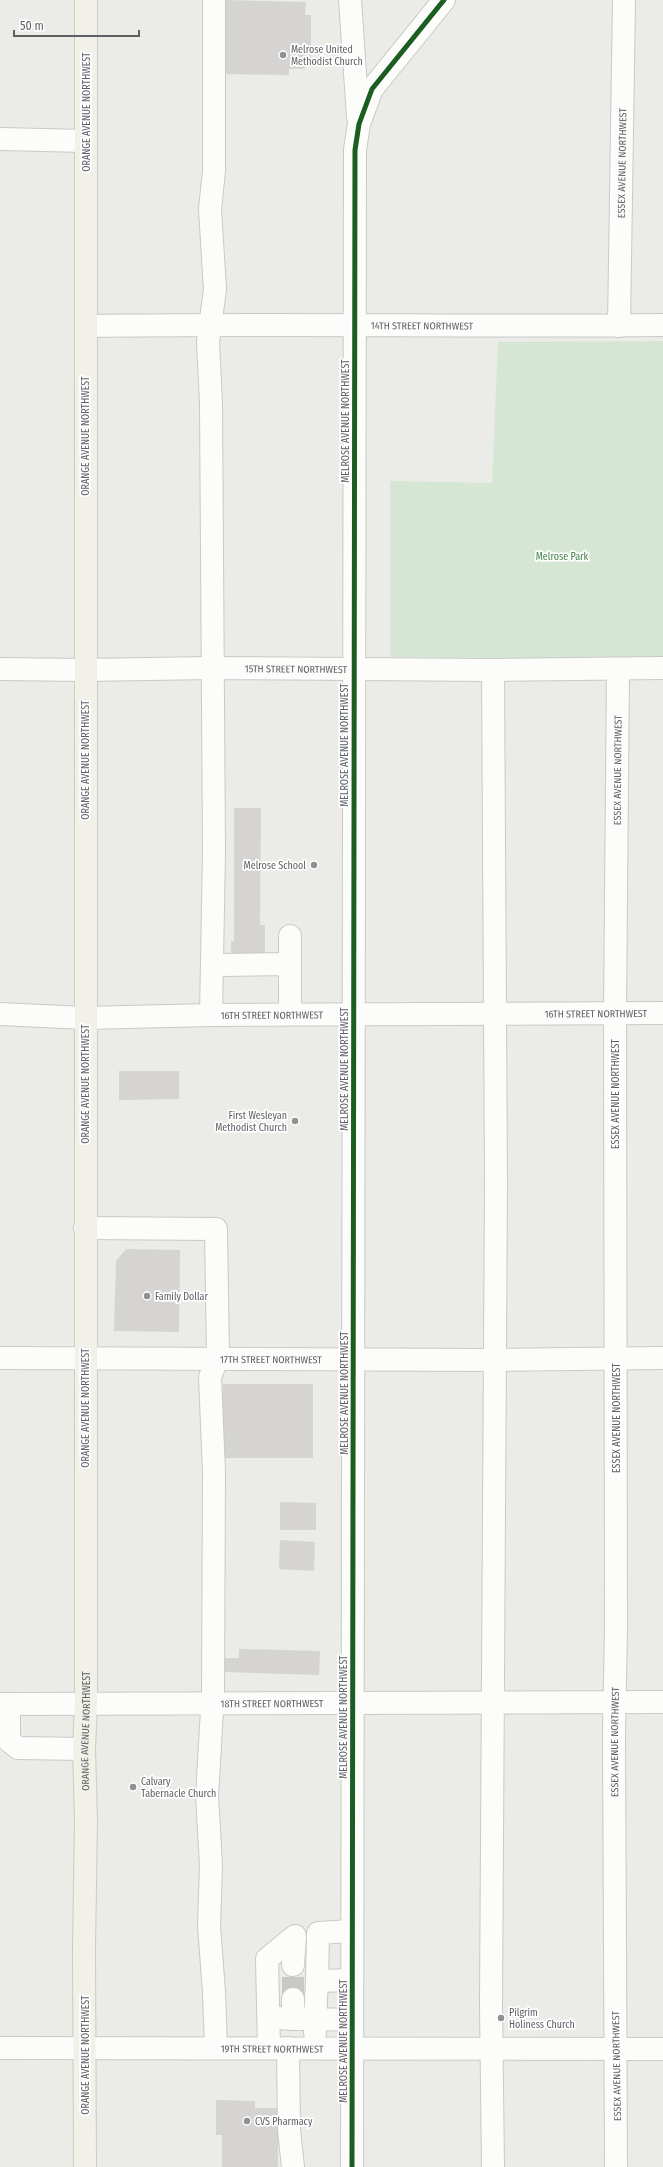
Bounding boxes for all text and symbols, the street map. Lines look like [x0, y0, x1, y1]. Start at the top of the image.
scale bar [14, 12, 139, 38]
text: 50 m [20, 19, 44, 33]
place label: Melrose United Methodist Church [291, 44, 363, 68]
marker: Melrose United Methodist Church [278, 50, 288, 60]
street label: ORANGE AVENUE NORTHWEST [81, 52, 93, 172]
street label: ESSEX AVENUE NORTHWEST [616, 108, 629, 218]
street label: 14TH STREET NORTHWEST [371, 320, 474, 332]
street label: MELROSE AVENUE NORTHWEST [340, 359, 352, 483]
street label: ORANGE AVENUE NORTHWEST [80, 376, 92, 496]
park label: Melrose Park [536, 551, 589, 563]
street label: 15TH STREET NORTHWEST [245, 663, 347, 676]
street label: MELROSE AVENUE NORTHWEST [339, 683, 351, 807]
street label: ORANGE AVENUE NORTHWEST [80, 700, 92, 820]
street label: ESSEX AVENUE NORTHWEST [612, 715, 625, 825]
place label: Melrose School [244, 860, 306, 872]
marker: Melrose School [309, 860, 319, 870]
street label: MELROSE AVENUE NORTHWEST [339, 1007, 351, 1131]
street label: 16TH STREET NORTHWEST [545, 1008, 647, 1021]
street label: 16TH STREET NORTHWEST [221, 1010, 324, 1022]
street label: ORANGE AVENUE NORTHWEST [80, 1024, 92, 1144]
street label: ESSEX AVENUE NORTHWEST [610, 1039, 622, 1149]
place label: First Wesleyan Methodist Church [215, 1110, 287, 1134]
marker: First Wesleyan Methodist Church [290, 1116, 300, 1126]
marker: Family Dollar [142, 1291, 152, 1301]
place label: Family Dollar [155, 1291, 208, 1303]
street label: MELROSE AVENUE NORTHWEST [339, 1331, 351, 1455]
street label: ORANGE AVENUE NORTHWEST [80, 1348, 92, 1468]
street label: 17TH STREET NORTHWEST [220, 1354, 322, 1366]
street label: ESSEX AVENUE NORTHWEST [611, 1363, 623, 1473]
street label: MELROSE AVENUE NORTHWEST [338, 1655, 350, 1779]
street label: ORANGE AVENUE NORTHWEST [79, 1671, 93, 1791]
street label: ESSEX AVENUE NORTHWEST [609, 1687, 622, 1797]
street label: 18TH STREET NORTHWEST [221, 1698, 324, 1710]
place label: Calvary Tabernacle Church [141, 1776, 216, 1800]
marker: Calvary Tabernacle Church [128, 1782, 138, 1792]
street label: MELROSE AVENUE NORTHWEST [338, 1979, 350, 2103]
street label: ORANGE AVENUE NORTHWEST [80, 1995, 92, 2115]
place label: Pilgrim Holiness Church [509, 2007, 575, 2031]
street label: ESSEX AVENUE NORTHWEST [610, 2011, 624, 2121]
marker: Pilgrim Holiness Church [496, 2013, 506, 2023]
street label: 19TH STREET NORTHWEST [221, 2043, 324, 2055]
marker: CVS Pharmacy [242, 2116, 252, 2126]
place label: CVS Pharmacy [255, 2116, 313, 2128]

